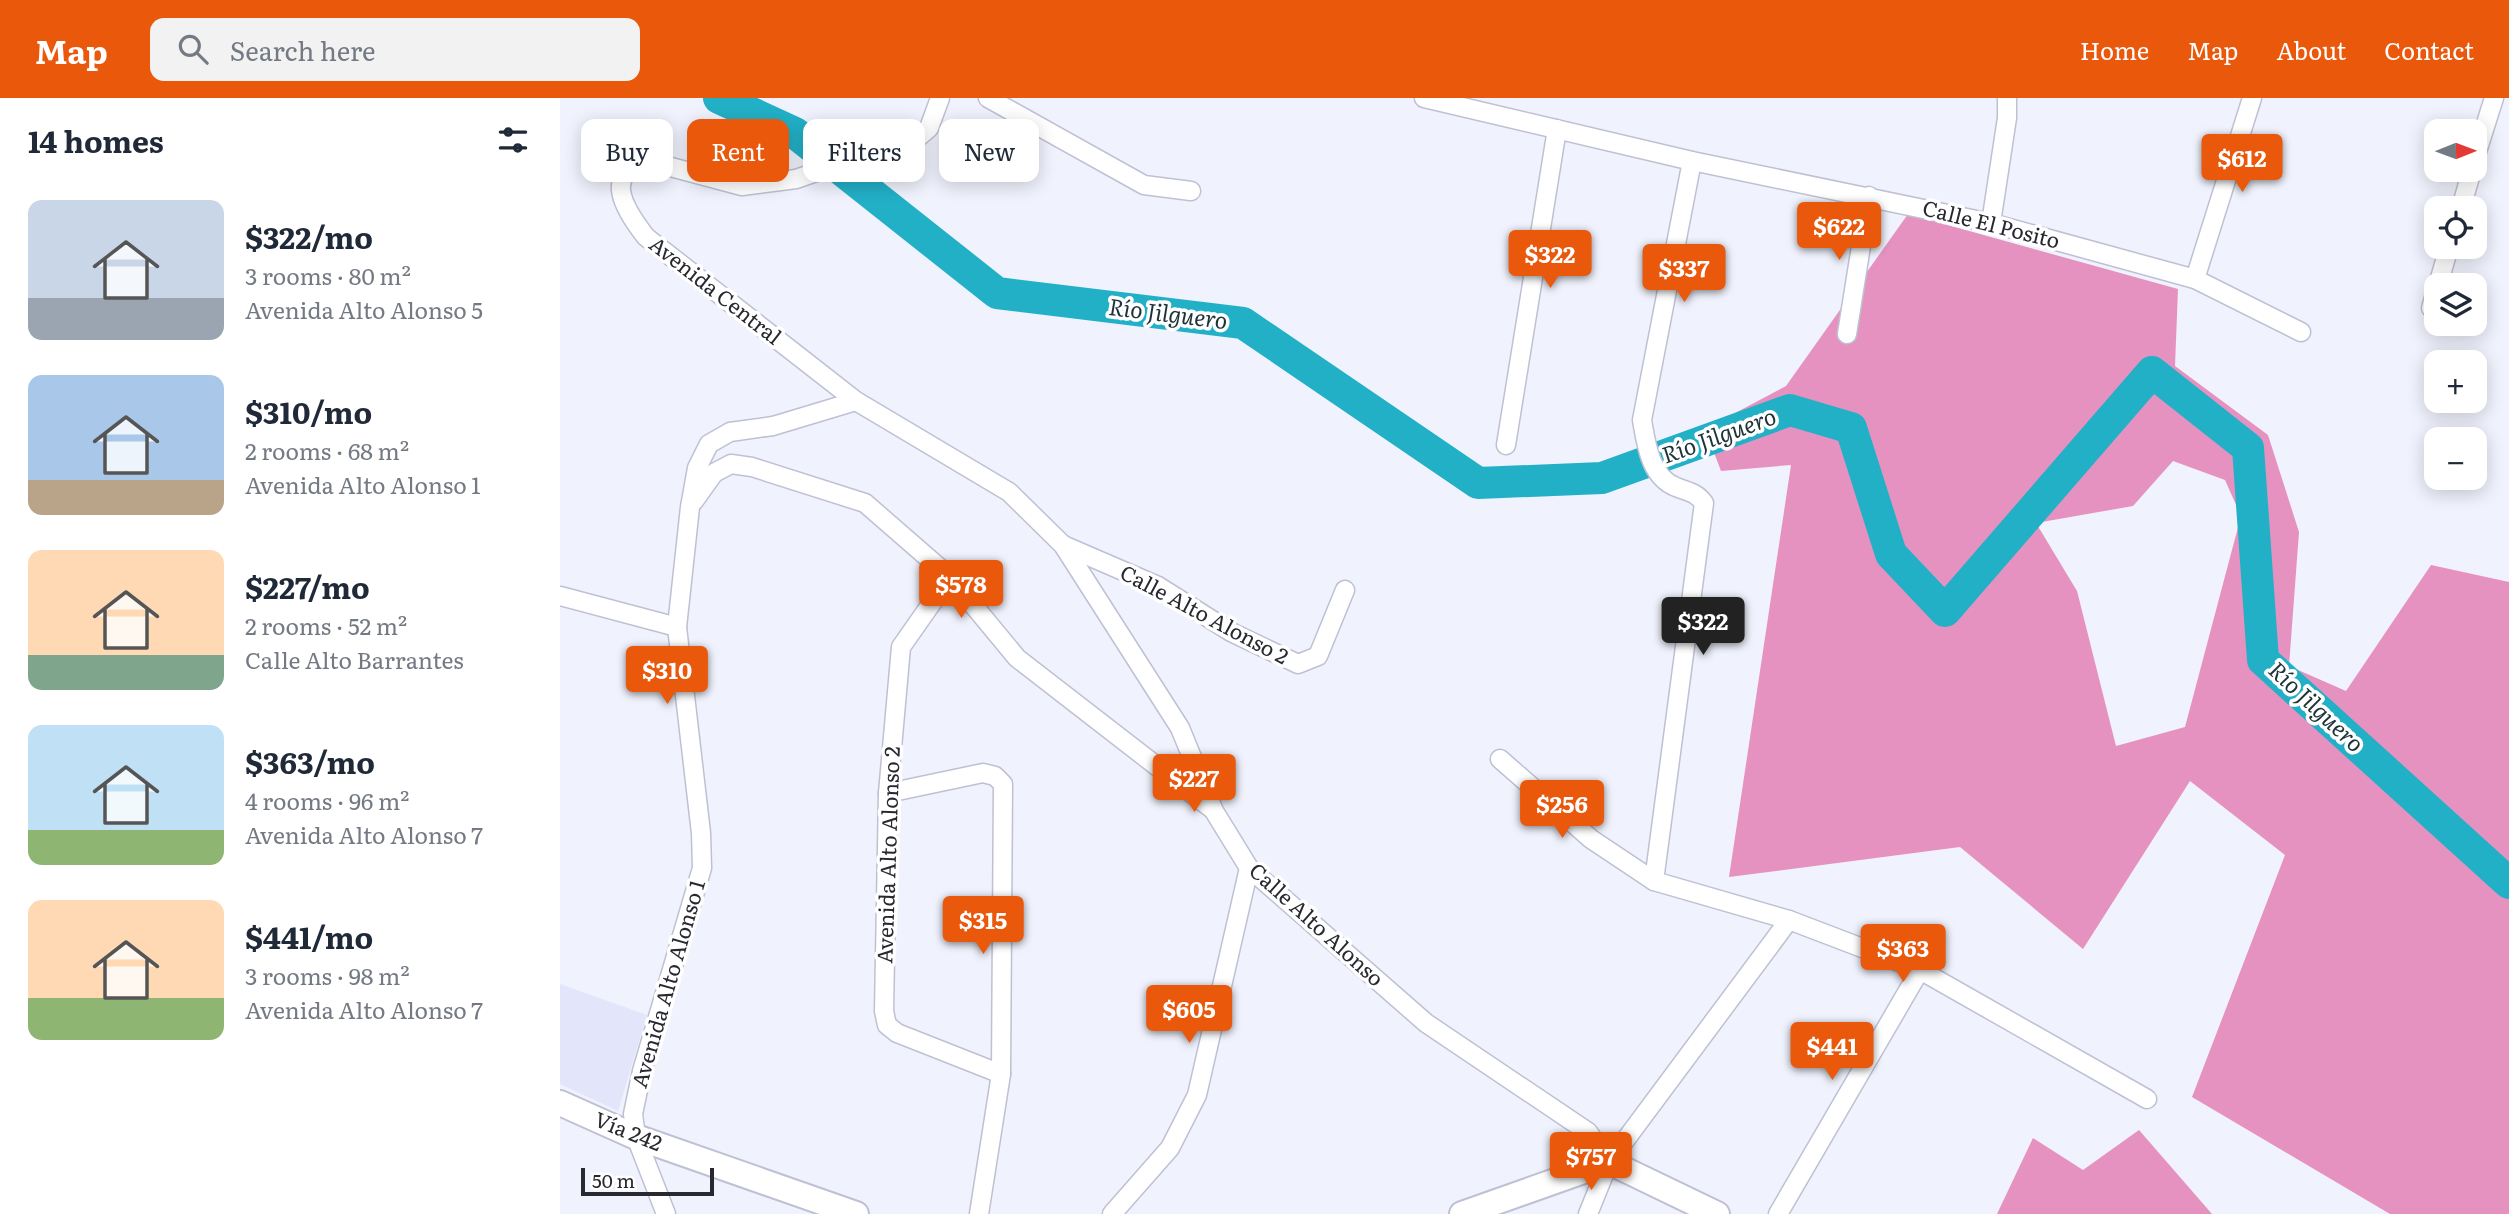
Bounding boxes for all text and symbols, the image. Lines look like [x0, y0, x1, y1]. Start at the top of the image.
search box [150, 18, 640, 81]
text: Map [35, 25, 108, 74]
icon: search [174, 30, 212, 68]
text: Search here [230, 30, 376, 69]
text: Home [2080, 32, 2149, 67]
text: Map [2187, 32, 2238, 67]
text: About [2276, 32, 2346, 67]
text: Contact [2384, 32, 2474, 67]
text: 14 homes [28, 118, 164, 162]
chip: Buy [581, 119, 673, 182]
chip: Rent [687, 119, 789, 182]
chip: Filters [803, 119, 925, 182]
chip: New [939, 119, 1039, 182]
north arrow [2424, 119, 2487, 182]
map controls [2424, 119, 2487, 490]
icon: filters [494, 121, 532, 159]
pin: $612 [2201, 134, 2283, 194]
text: $612 [2218, 140, 2267, 174]
street label: Calle El Posito [1920, 191, 2063, 255]
button: locate [2424, 196, 2487, 259]
pin: $622 [1798, 202, 1880, 262]
text: $622 [1813, 208, 1865, 242]
text: $322/mo [245, 214, 373, 258]
street label: Avenida Central [644, 227, 789, 351]
icon: home [84, 228, 168, 312]
pin: $322 [1509, 230, 1591, 290]
text: $322 [1525, 236, 1575, 270]
pin: $337 [1643, 244, 1725, 304]
text: $337 [1659, 250, 1709, 284]
text: 3 rooms · 80 m² [245, 258, 411, 292]
button: layers [2424, 273, 2487, 336]
water label: Río Jilguero [1107, 288, 1230, 336]
text: Avenida Alto Alonso 5 [245, 292, 483, 326]
button: + [2424, 350, 2487, 413]
text: $310/mo [245, 389, 372, 433]
water label: Río Jilguero [1656, 398, 1780, 471]
icon: home [84, 403, 168, 487]
button: − [2424, 427, 2487, 490]
text: 2 rooms · 68 m² [245, 433, 409, 467]
text: Avenida Alto Alonso 1 [245, 467, 481, 501]
street label: Calle Alto Alonso 2 [1116, 555, 1295, 670]
pin: $578 [920, 560, 1002, 620]
text: $227/mo [245, 564, 370, 608]
text: $578 [935, 566, 987, 600]
icon: home [84, 578, 168, 662]
pin: $322 [1662, 598, 1744, 657]
text: $322 [1678, 603, 1728, 637]
text: 2 rooms · 52 m² [245, 608, 407, 642]
text: Calle Alto Barrantes [245, 642, 464, 676]
pin: $310 [626, 646, 708, 706]
text: $310 [642, 652, 692, 686]
water label: Río Jilguero [2262, 652, 2373, 759]
text: $363/mo [245, 739, 375, 783]
street label: Avenida Alto Alonso 2 [867, 746, 906, 964]
icon: home [84, 753, 168, 837]
pin: $227 [1153, 754, 1235, 814]
text: $227 [1169, 760, 1219, 794]
pin: $256 [1521, 780, 1603, 840]
text: 4 rooms · 96 m² [245, 783, 409, 817]
text: $256 [1536, 786, 1588, 820]
text: Avenida Alto Alonso 7 [245, 817, 483, 851]
street label: Calle Alto Alonso [1243, 854, 1392, 992]
street label: Avenida Alto Alonso 1 [622, 875, 711, 1091]
pin: $315 [942, 896, 1024, 956]
text: $315 [959, 902, 1007, 936]
text: $441/mo [245, 914, 373, 958]
pin: $363 [1862, 924, 1944, 984]
icon: home [84, 928, 168, 1012]
text: $363 [1877, 930, 1929, 964]
text: 3 rooms · 98 m² [245, 958, 410, 992]
pin: $605 [1148, 986, 1230, 1045]
text: $605 [1162, 991, 1216, 1025]
text: Avenida Alto Alonso 7 [245, 992, 483, 1026]
pin: $441 [1791, 1023, 1873, 1082]
text: $441 [1807, 1028, 1857, 1062]
street label: Vía 242 [590, 1102, 667, 1157]
pin: $757 [1550, 1132, 1632, 1192]
text: $757 [1566, 1138, 1616, 1172]
scale bar [581, 1165, 714, 1197]
text: 50 m [592, 1166, 635, 1194]

